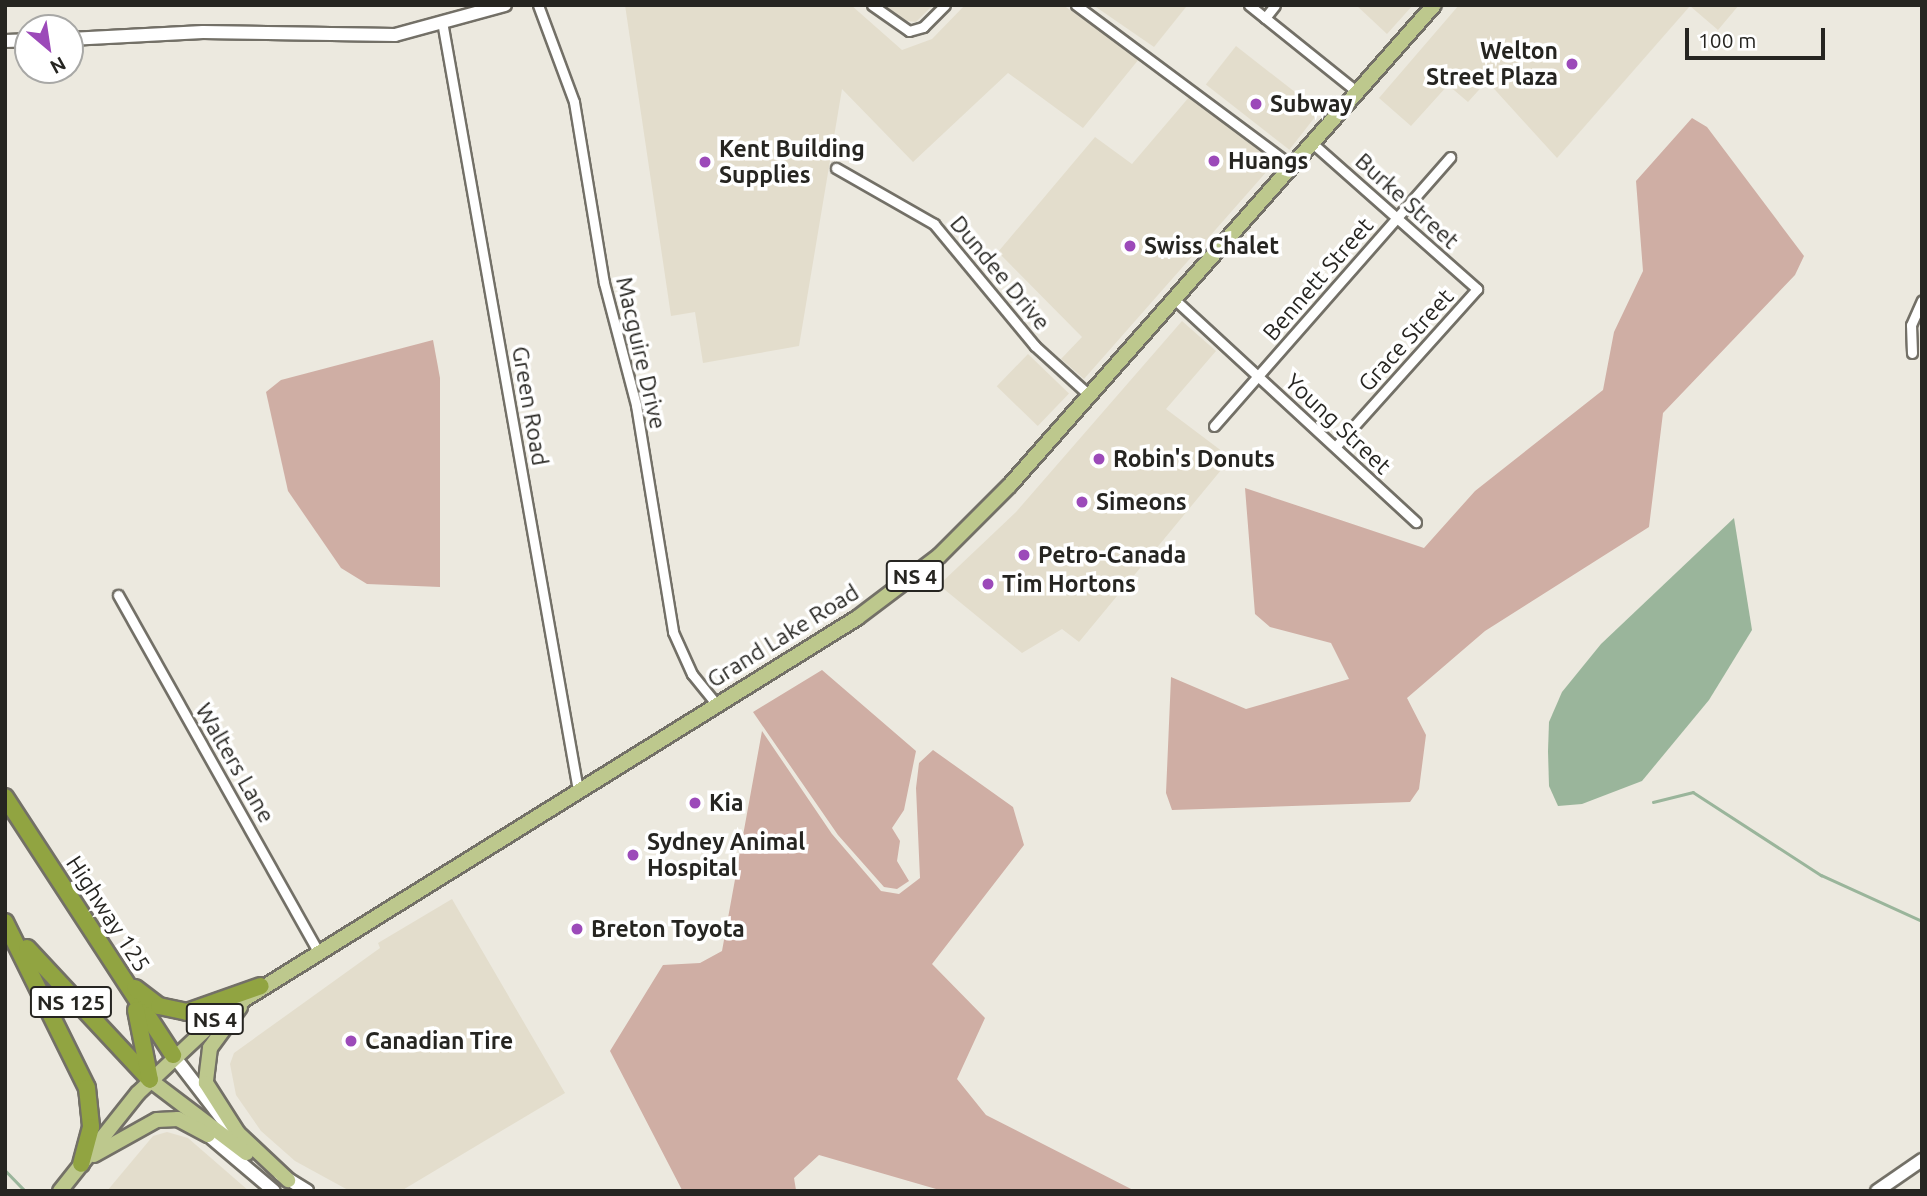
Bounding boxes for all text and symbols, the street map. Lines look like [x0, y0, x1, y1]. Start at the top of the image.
north arrow [14, 14, 84, 84]
scale bar [1689, 14, 1829, 58]
text: 100 m [1698, 28, 1756, 52]
place label: Welton Street Plaza [1426, 37, 1558, 91]
text: N [47, 53, 70, 79]
marker: Welton Street Plaza [1564, 56, 1580, 72]
place label: Subway [1270, 90, 1352, 118]
marker: Subway [1248, 96, 1264, 112]
place label: Kent Building Supplies [719, 135, 865, 189]
place label: Huangs [1228, 147, 1308, 175]
street label: Burke Street [1350, 147, 1464, 255]
marker: Huangs [1206, 153, 1222, 169]
marker: Kent Building Supplies [697, 154, 713, 170]
street label: Dundee Drive [944, 210, 1056, 336]
street label: Bennett Street [1257, 212, 1379, 346]
place label: Swiss Chalet [1144, 232, 1279, 260]
marker: Swiss Chalet [1122, 238, 1138, 254]
street label: Macguire Drive [610, 274, 672, 432]
street label: Grace Street [1353, 283, 1459, 397]
street label: Green Road [506, 344, 554, 468]
street label: Young Street [1279, 368, 1397, 480]
place label: Robin's Donuts [1113, 445, 1275, 473]
marker: Robin's Donuts [1091, 451, 1107, 467]
place label: Simeons [1096, 488, 1187, 516]
marker: Simeons [1074, 494, 1090, 510]
place label: Petro-Canada [1038, 541, 1186, 569]
marker: Petro-Canada [1016, 547, 1032, 563]
road number: NS 4 [885, 558, 945, 594]
place label: Tim Hortons [1002, 570, 1136, 598]
marker: Tim Hortons [980, 576, 996, 592]
street label: Grand Lake Road [702, 578, 864, 694]
street label: Walters Lane [190, 698, 280, 828]
place label: Kia [709, 789, 743, 817]
marker: Kia [687, 795, 703, 811]
place label: Sydney Animal Hospital [647, 828, 805, 882]
marker: Sydney Animal Hospital [625, 847, 641, 863]
street label: Highway 125 [60, 851, 156, 977]
place label: Breton Toyota [591, 915, 745, 943]
marker: Breton Toyota [569, 921, 585, 937]
road number: NS 125 [29, 984, 113, 1020]
road number: NS 4 [185, 1002, 245, 1036]
place label: Canadian Tire [365, 1027, 513, 1055]
marker: Canadian Tire [343, 1033, 359, 1049]

